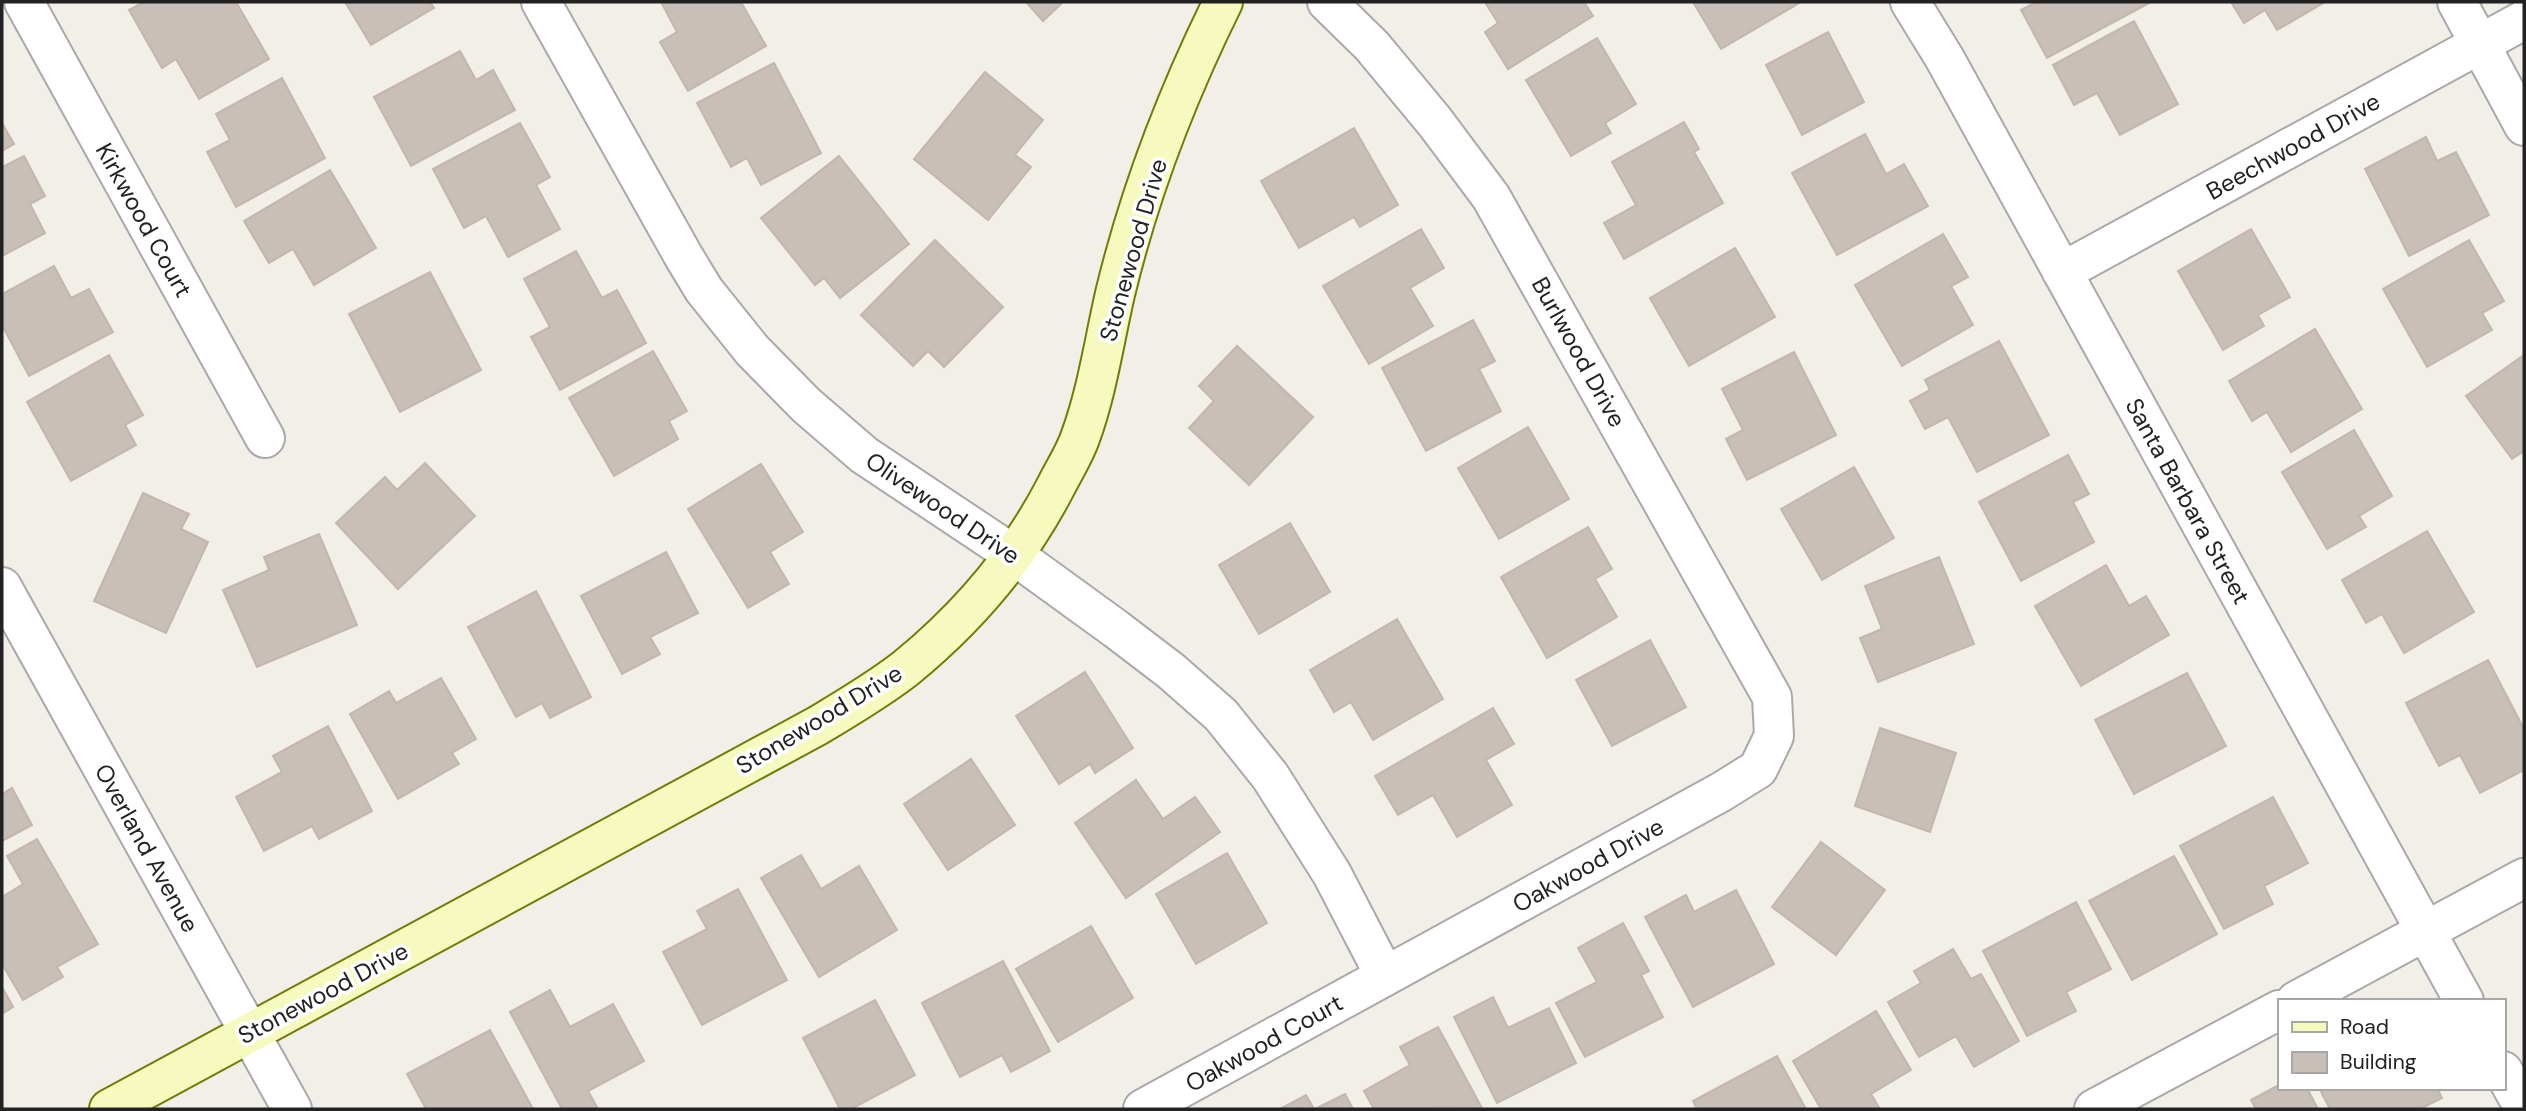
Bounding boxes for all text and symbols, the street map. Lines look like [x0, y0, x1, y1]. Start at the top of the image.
street label: Beechwood Drive [2201, 85, 2385, 207]
street label: Kirkwood Court [89, 137, 199, 303]
street label: Stonewood Drive [1092, 155, 1174, 345]
street label: Burlwood Drive [1525, 271, 1633, 433]
street label: Santa Barbara Street [2119, 393, 2257, 609]
street label: Olivewood Drive [860, 445, 1026, 571]
street label: Stonewood Drive [730, 657, 908, 781]
street label: Overland Avenue [88, 758, 206, 938]
street label: Oakwood Drive [1507, 811, 1669, 919]
street label: Stonewood Drive [232, 935, 414, 1051]
street label: Oakwood Court [1180, 987, 1348, 1099]
legend [2278, 999, 2505, 1090]
text: Road [2340, 1013, 2389, 1041]
text: Building [2340, 1048, 2417, 1076]

